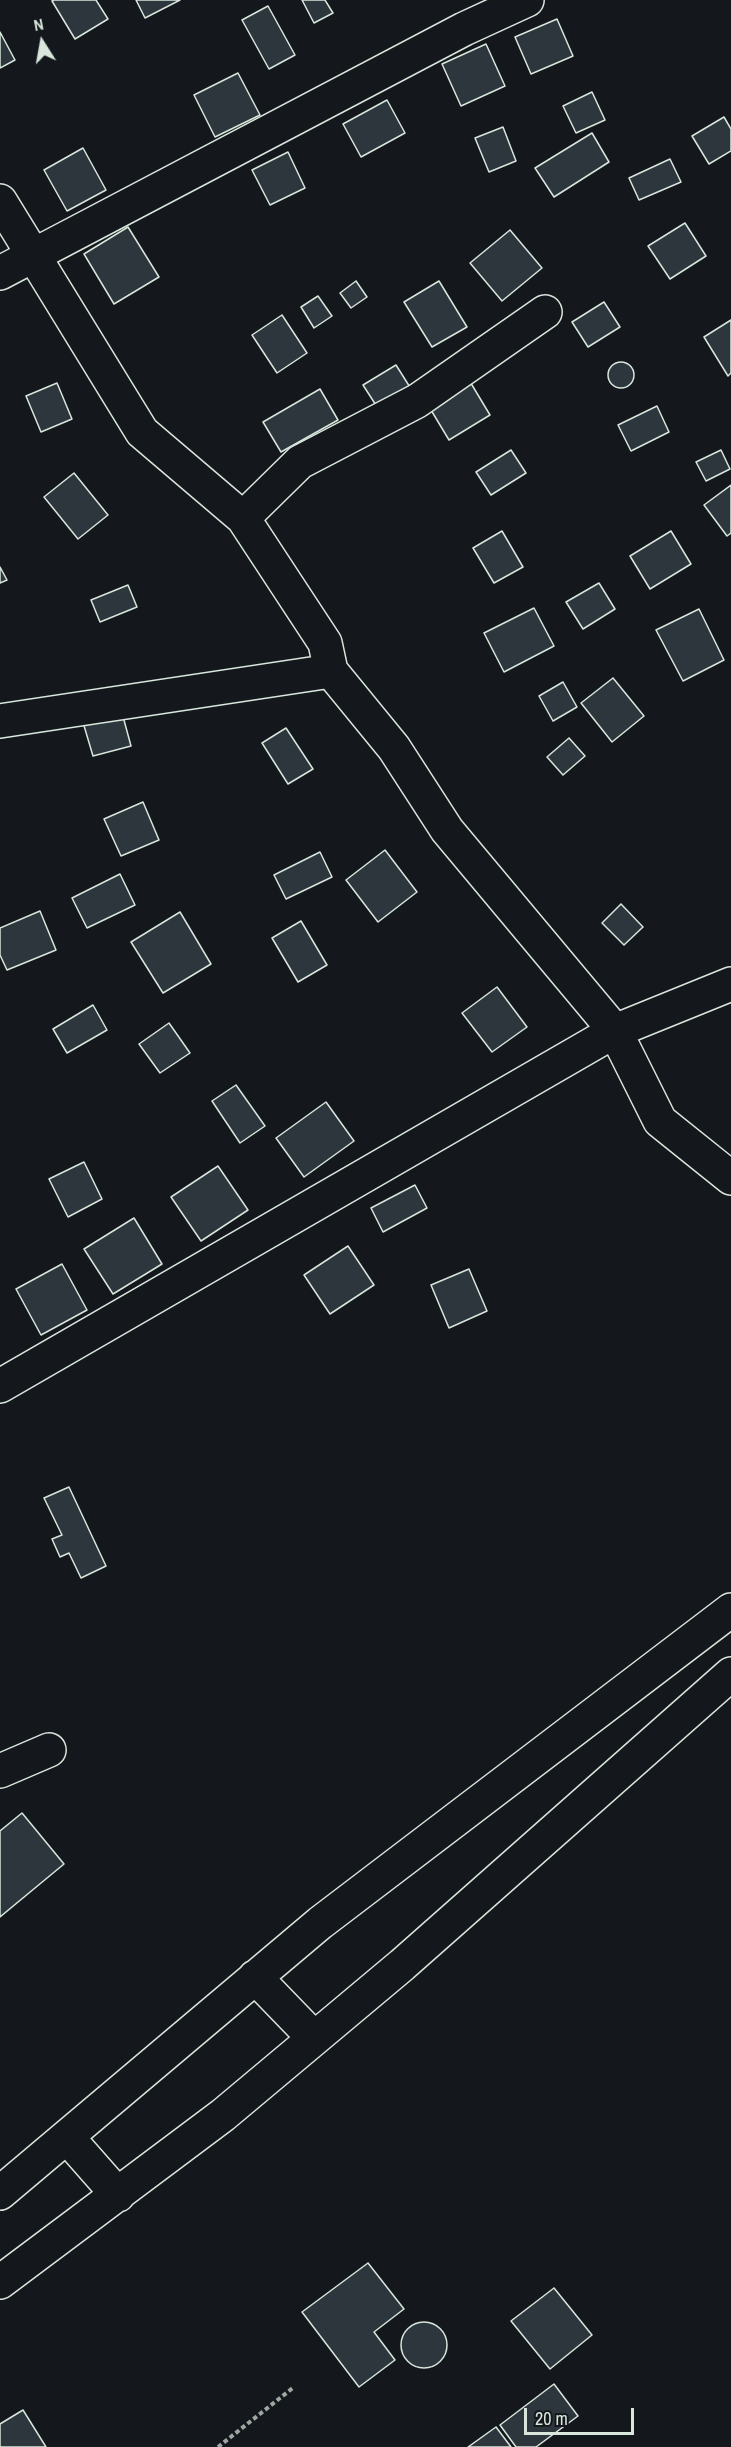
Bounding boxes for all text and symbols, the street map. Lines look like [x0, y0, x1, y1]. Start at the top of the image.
north arrow [12, 12, 72, 72]
text: N [32, 13, 45, 36]
scale bar [527, 2396, 636, 2434]
text: 20 m [535, 2406, 568, 2431]

